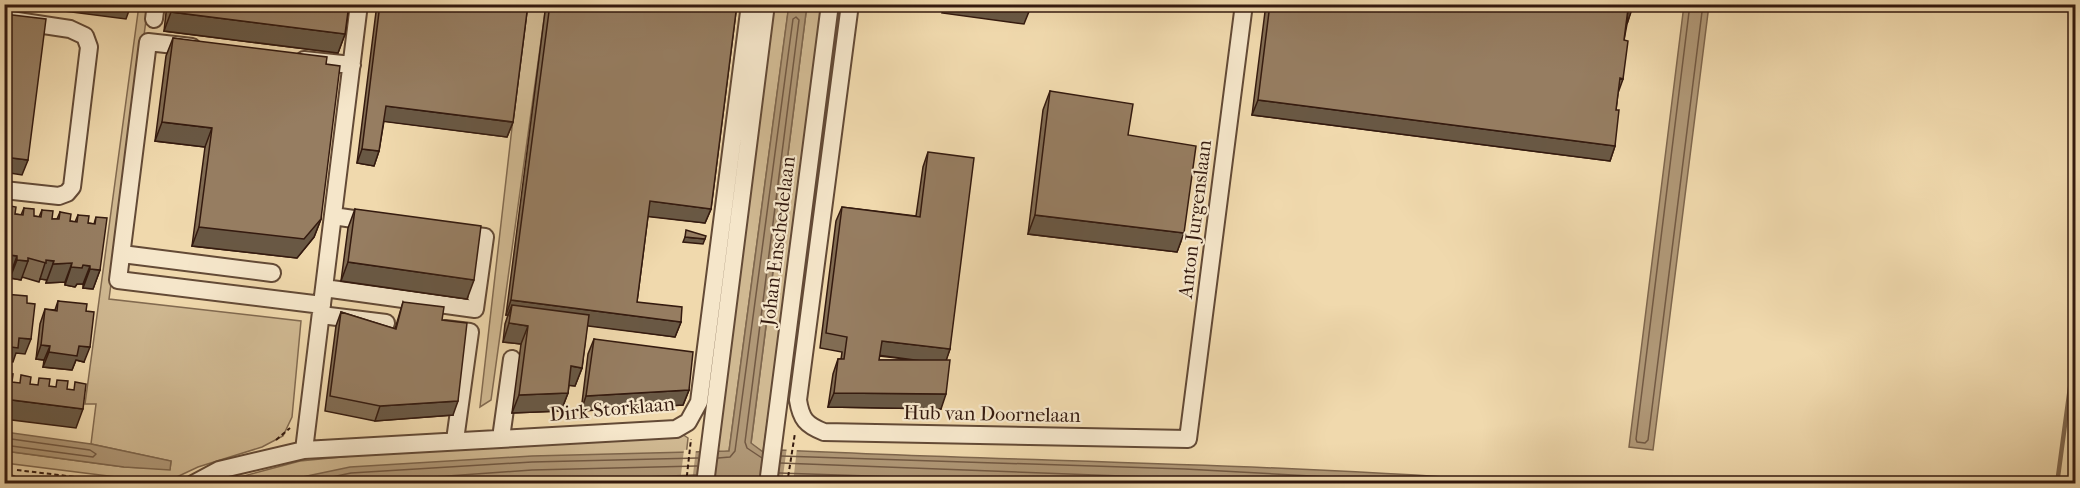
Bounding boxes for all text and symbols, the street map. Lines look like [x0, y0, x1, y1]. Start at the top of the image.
street label: Anton Jurgenslaan [1174, 138, 1216, 301]
street label: Johan Enschedelaan [756, 154, 800, 329]
street label: Dirk Storklaan [548, 392, 676, 426]
street label: Hub van Doornelaan [903, 401, 1081, 427]

